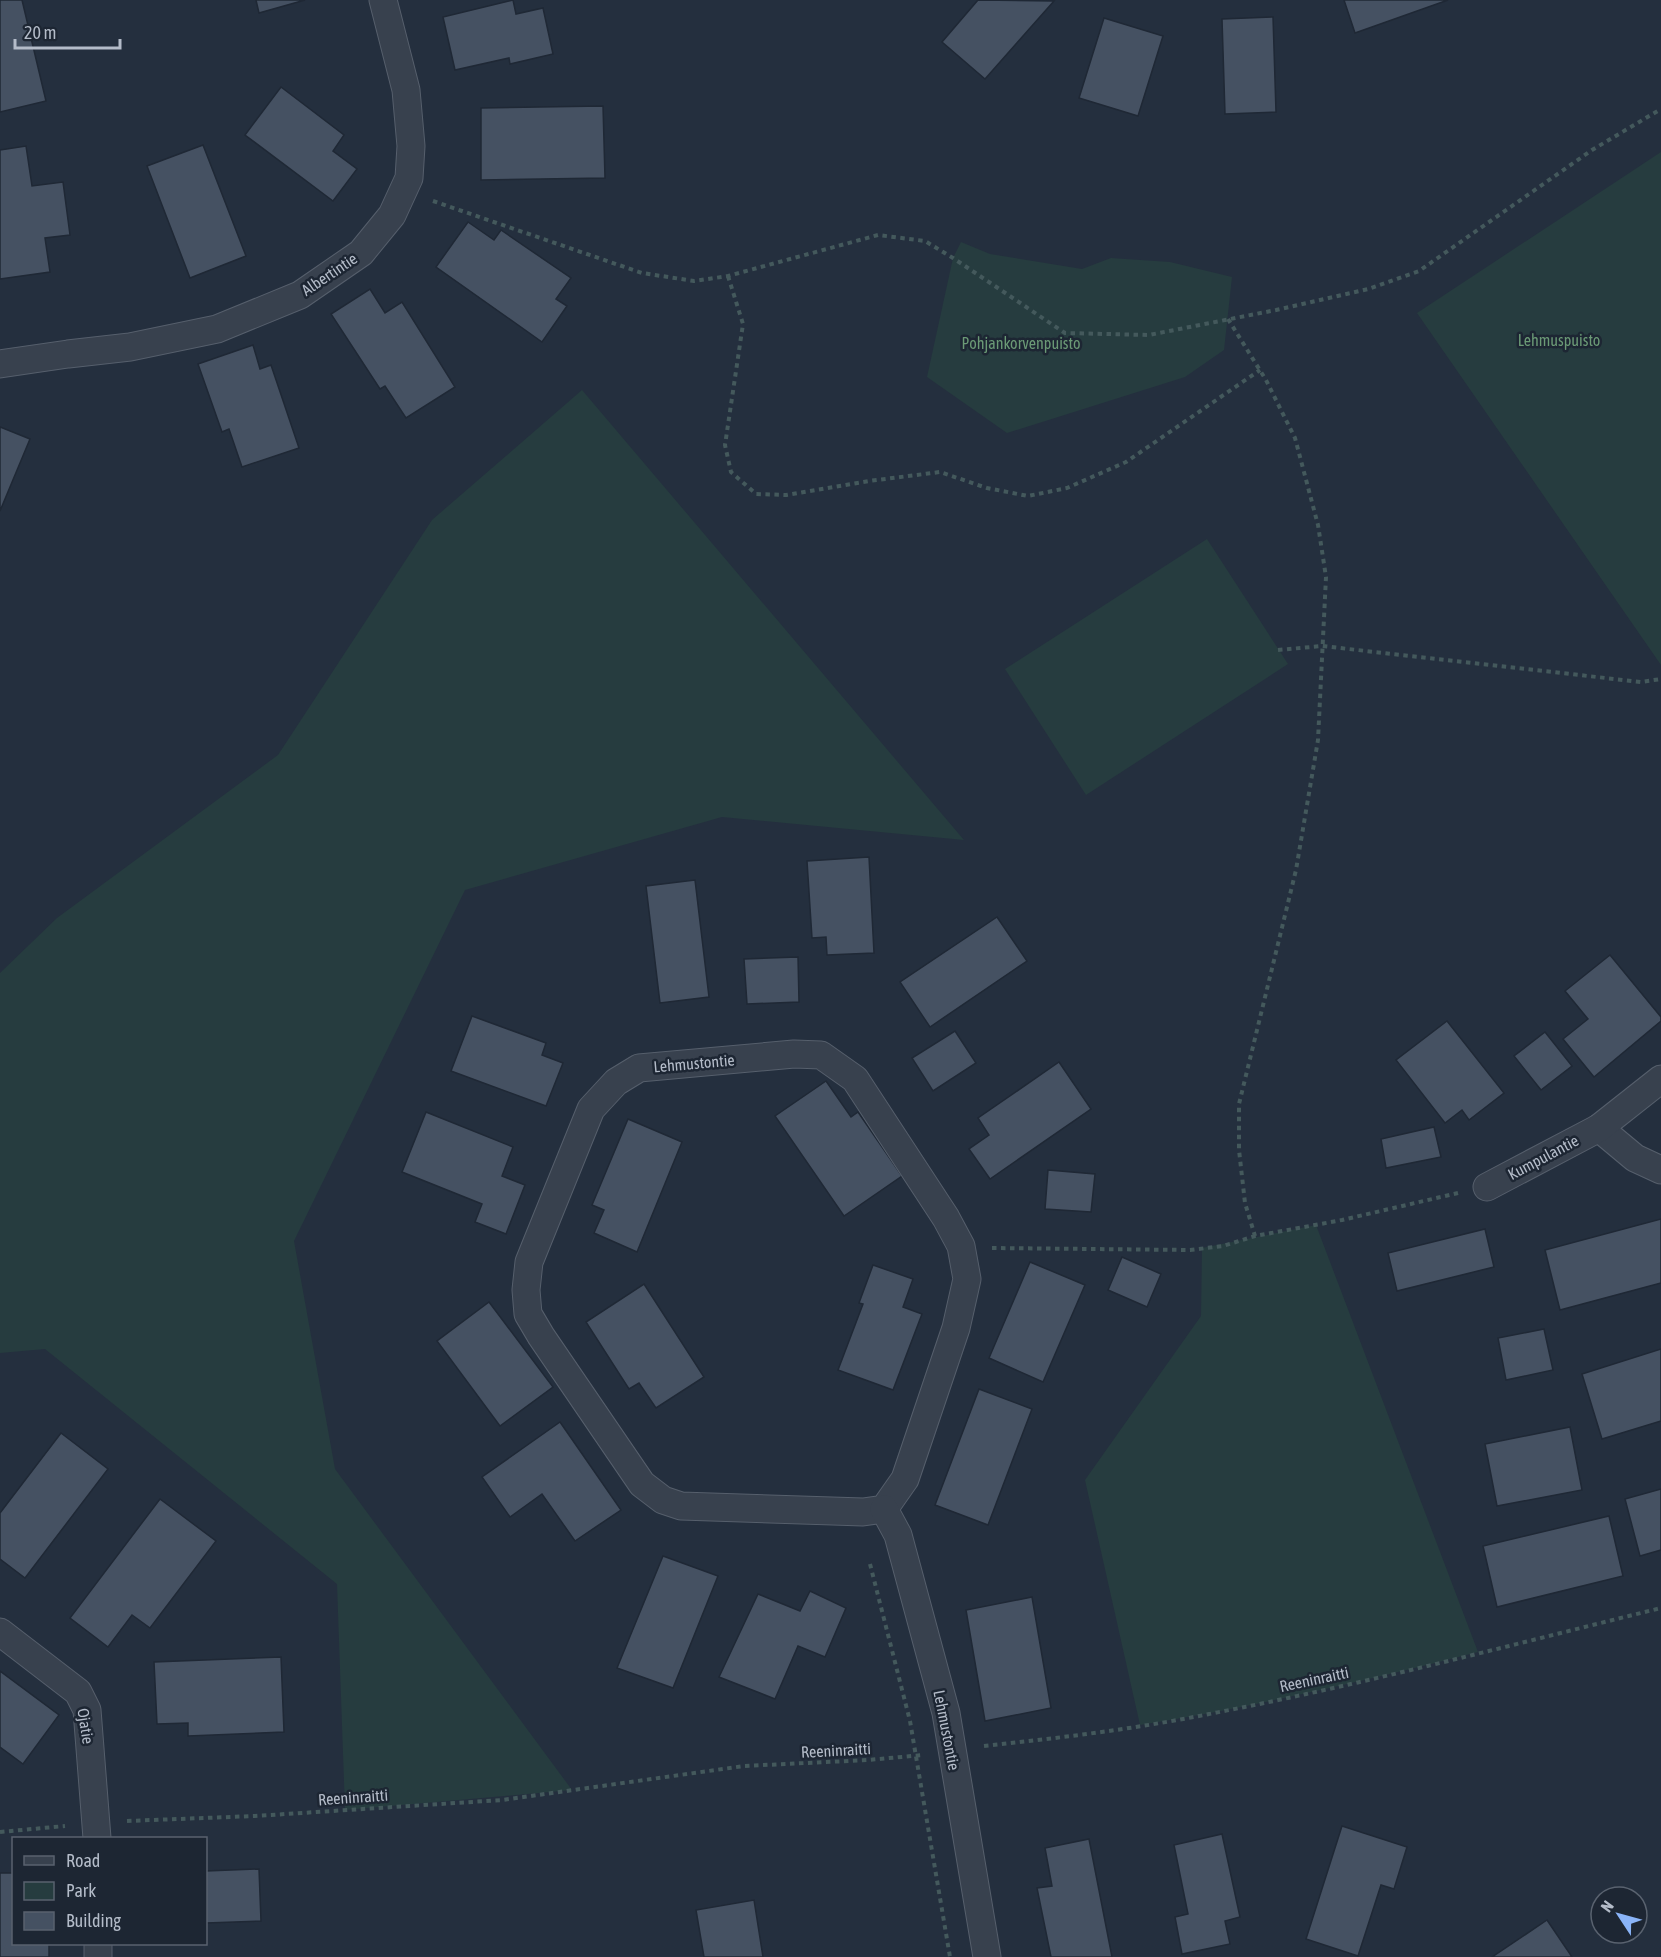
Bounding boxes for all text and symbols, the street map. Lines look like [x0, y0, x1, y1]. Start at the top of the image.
scale bar [15, 12, 120, 50]
text: 20 m [24, 22, 56, 43]
street label: Albertintie [298, 249, 360, 299]
park label: Lehmuspuisto [1518, 331, 1600, 350]
park label: Pohjankorvenpuisto [962, 334, 1080, 353]
street label: Lehmustontie [653, 1050, 735, 1076]
street label: Kumpulantie [1505, 1131, 1582, 1184]
street label: Reeninraitti [1278, 1663, 1350, 1695]
street label: Lehmustontie [930, 1688, 964, 1772]
street label: Ojatie [73, 1707, 98, 1745]
street label: Reeninraitti [801, 1739, 871, 1761]
street label: Reeninraitti [317, 1786, 389, 1808]
legend [12, 1837, 207, 1945]
text: Road [66, 1850, 100, 1871]
text: Park [66, 1880, 96, 1901]
north arrow [1589, 1885, 1649, 1945]
text: N [1597, 1897, 1617, 1915]
text: Building [66, 1910, 121, 1931]

